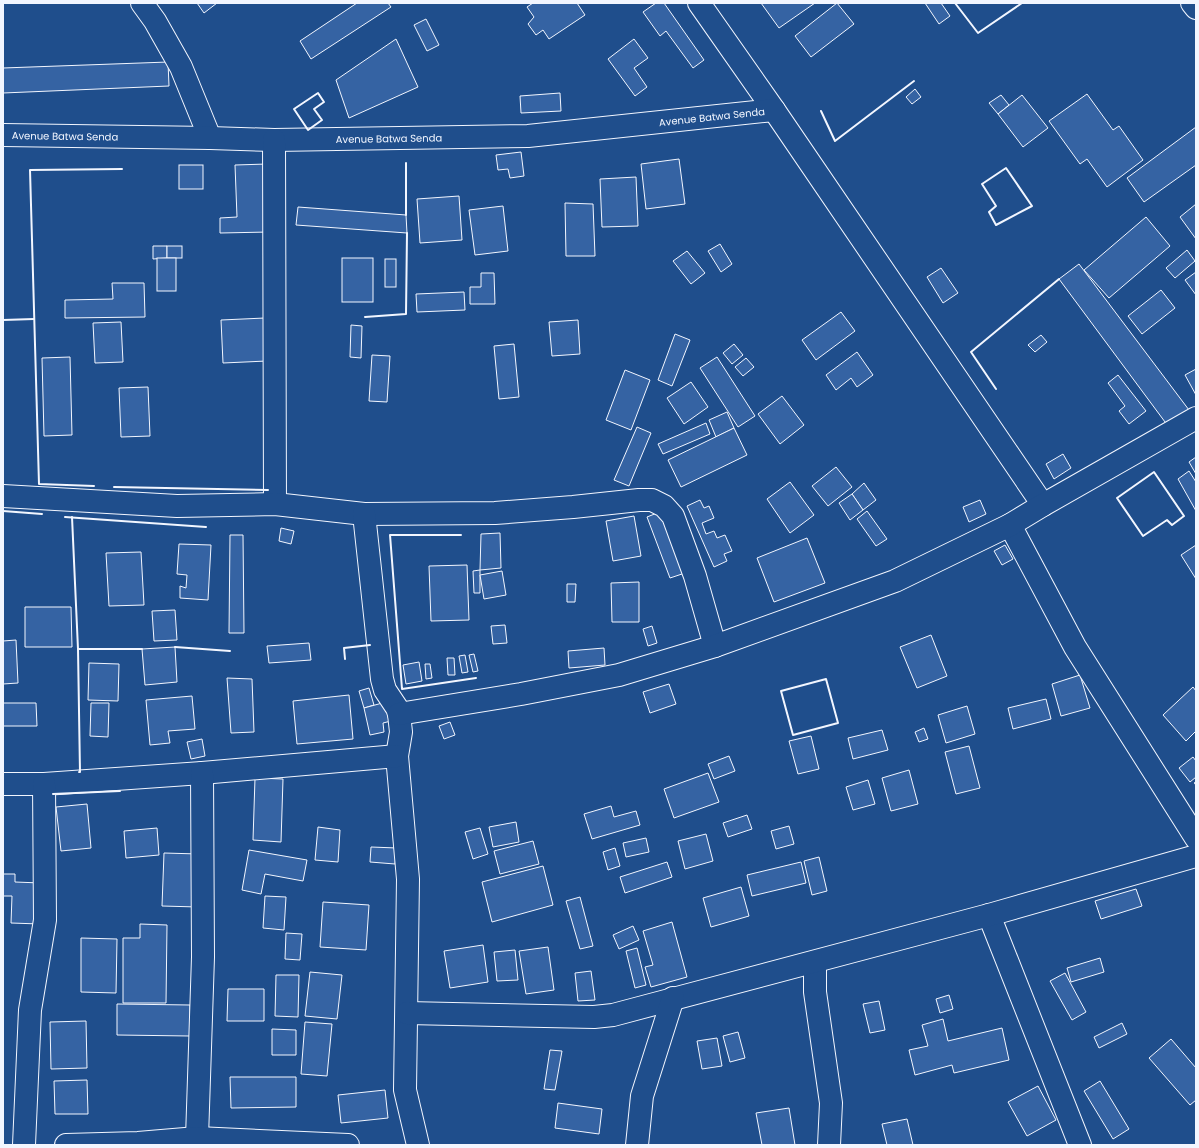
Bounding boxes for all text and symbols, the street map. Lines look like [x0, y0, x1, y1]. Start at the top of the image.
street label: Avenue Batwa Senda [658, 104, 766, 130]
street label: Avenue Batwa Senda [12, 128, 118, 144]
street label: Avenue Batwa Senda [336, 130, 442, 147]

